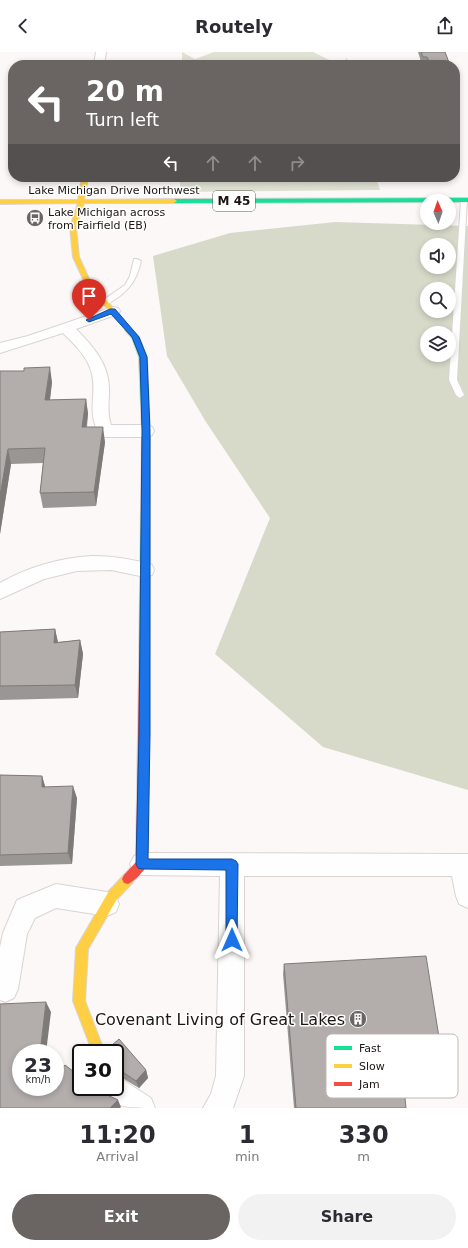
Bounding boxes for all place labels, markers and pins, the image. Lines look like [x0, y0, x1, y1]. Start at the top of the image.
place label: Lake Michigan across from Fairfield (EB) [48, 206, 165, 232]
bus stop icon: Lake Michigan across from Fairfield (EB) [25, 208, 45, 228]
pin [72, 279, 106, 320]
building icon: Covenant Living of Great Lakes [348, 1009, 368, 1029]
place label: Covenant Living of Great Lakes [95, 1010, 345, 1029]

